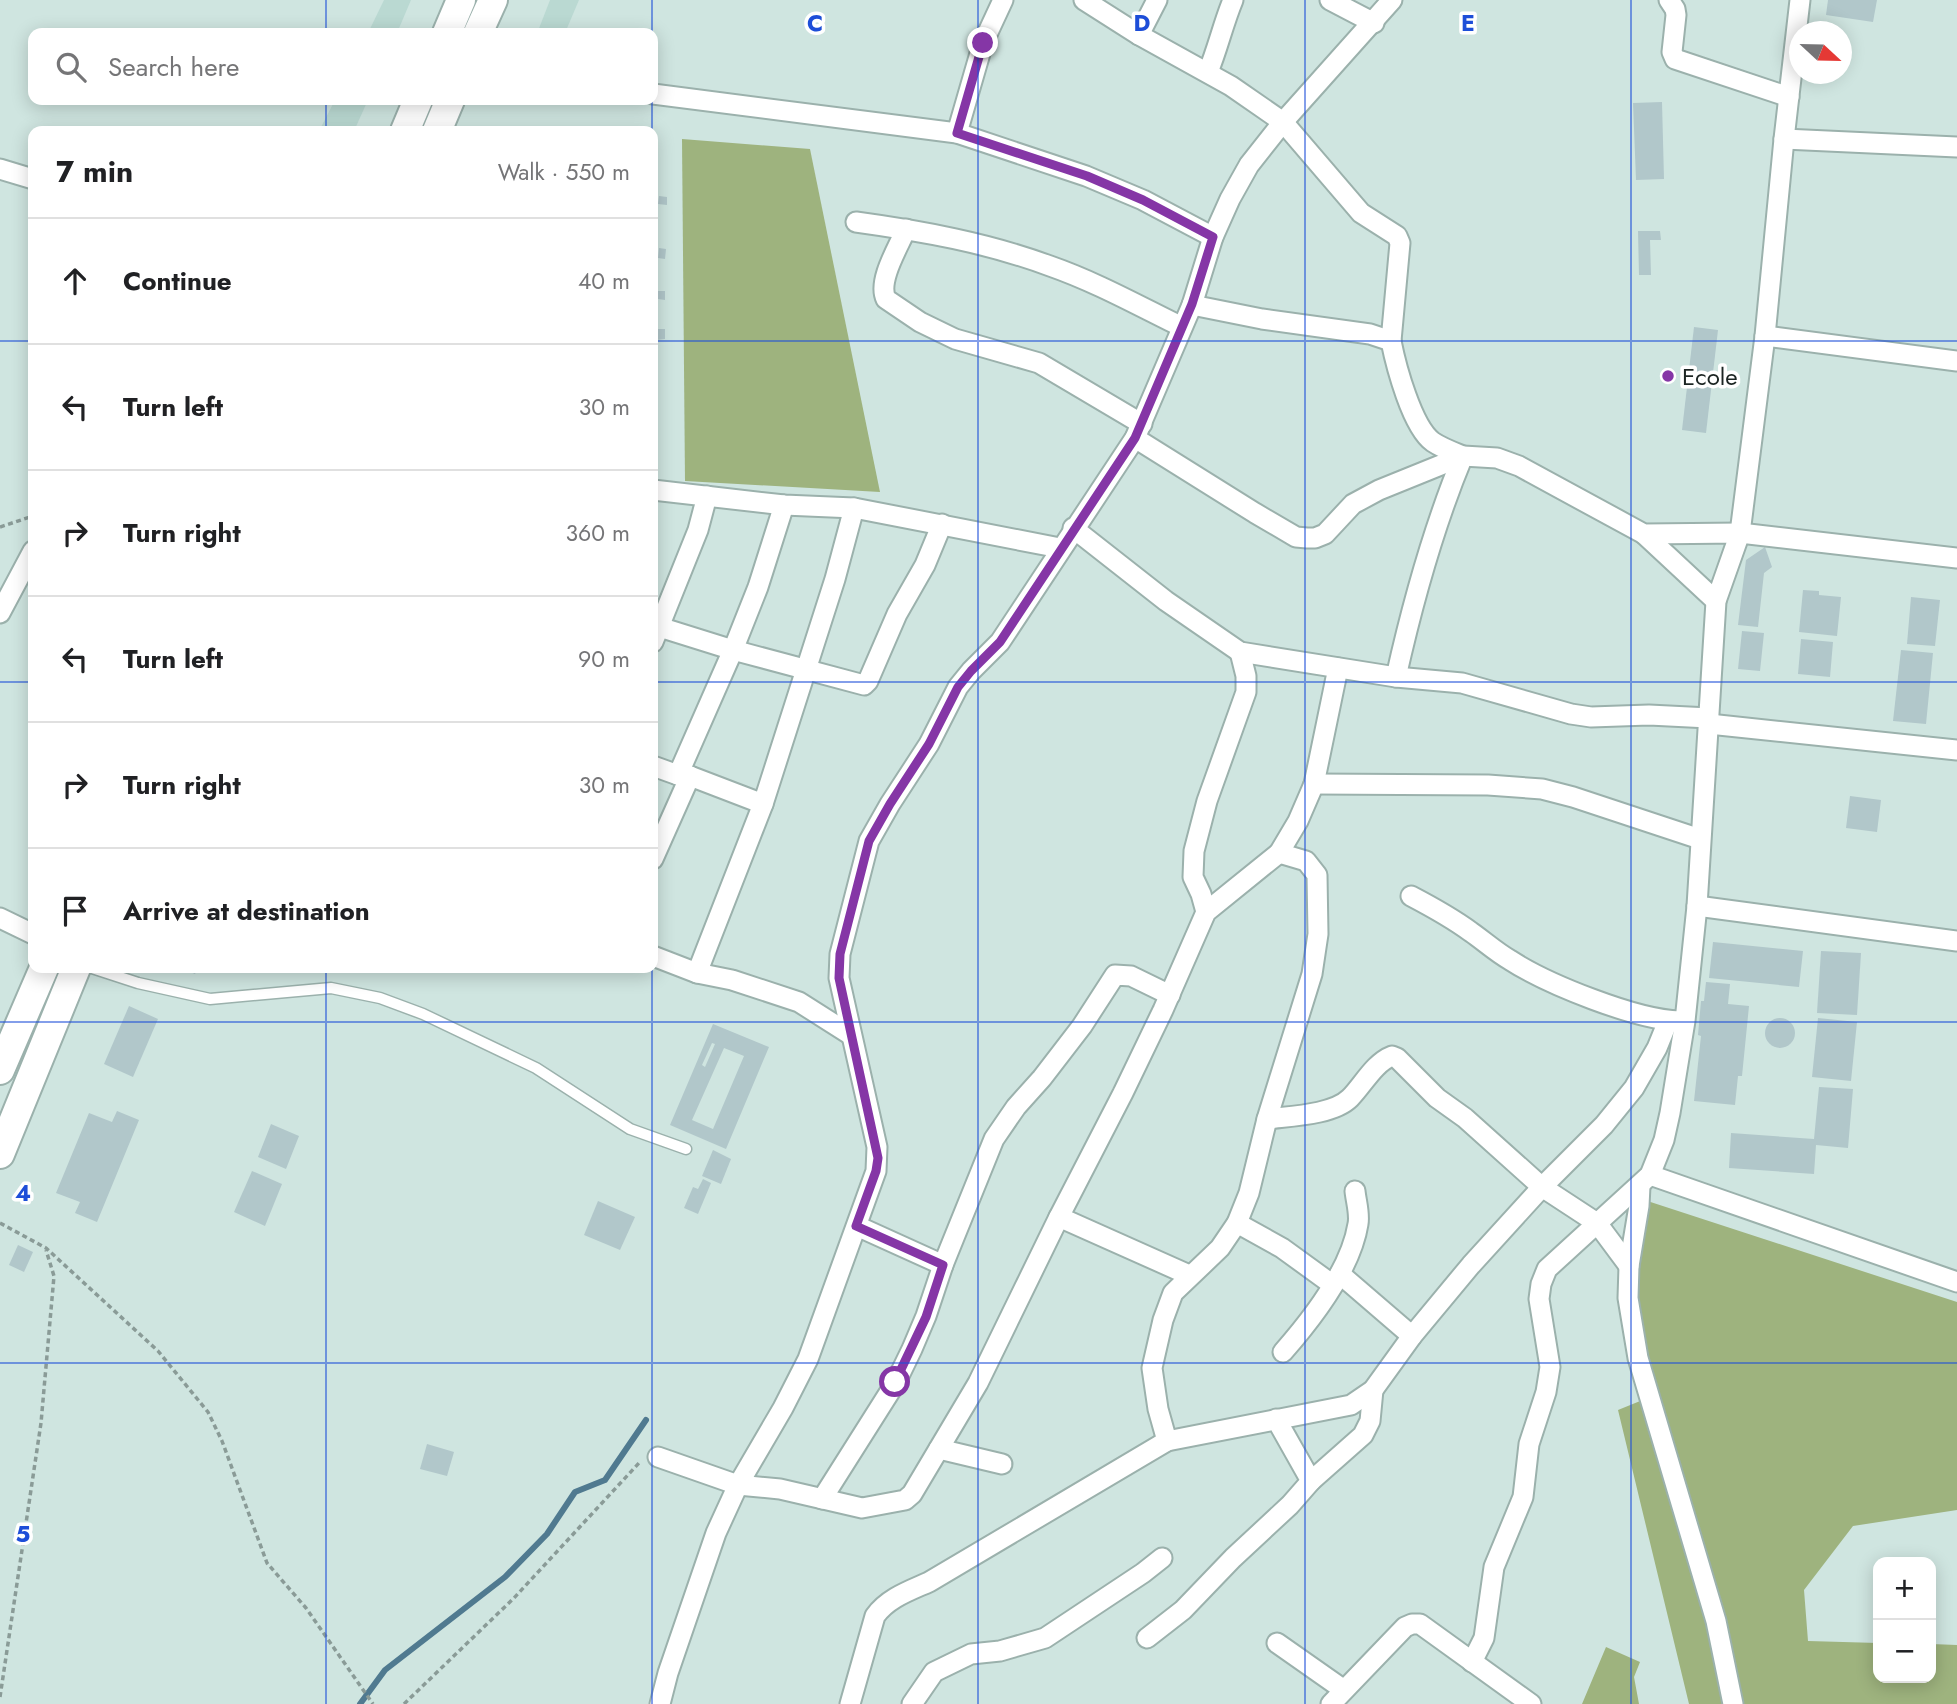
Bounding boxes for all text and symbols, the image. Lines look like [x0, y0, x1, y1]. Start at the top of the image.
text: C [807, 6, 823, 40]
text: D [1134, 6, 1151, 40]
text: E [1461, 6, 1475, 40]
north arrow [1789, 21, 1852, 84]
route end [967, 27, 998, 58]
search box [28, 28, 658, 105]
icon: search [52, 48, 90, 86]
text: Search here [108, 48, 240, 86]
text: 7 min [56, 150, 133, 193]
text: Walk · 550 m [498, 155, 630, 189]
icon: ahead [56, 262, 94, 300]
text: Continue [123, 262, 232, 300]
text: 40 m [578, 264, 630, 298]
place label: Ecole [1682, 359, 1738, 394]
marker: Ecole [1660, 368, 1676, 384]
icon: left [56, 388, 94, 426]
text: Turn left [123, 388, 223, 426]
text: 30 m [579, 390, 630, 424]
icon: right [56, 514, 94, 552]
text: Turn right [123, 514, 241, 552]
text: 360 m [566, 516, 630, 550]
icon: left [56, 640, 94, 678]
text: Turn left [123, 640, 223, 678]
text: 90 m [578, 642, 630, 676]
icon: right [56, 766, 94, 804]
text: Turn right [123, 766, 241, 804]
text: 30 m [579, 768, 630, 802]
icon: arrive [56, 892, 94, 930]
text: Arrive at destination [123, 892, 370, 930]
text: 4 [15, 1176, 31, 1210]
route start [879, 1366, 910, 1397]
text: 5 [16, 1517, 30, 1551]
map controls [1873, 1557, 1936, 1683]
button: + [1873, 1557, 1936, 1620]
button: − [1873, 1620, 1936, 1683]

